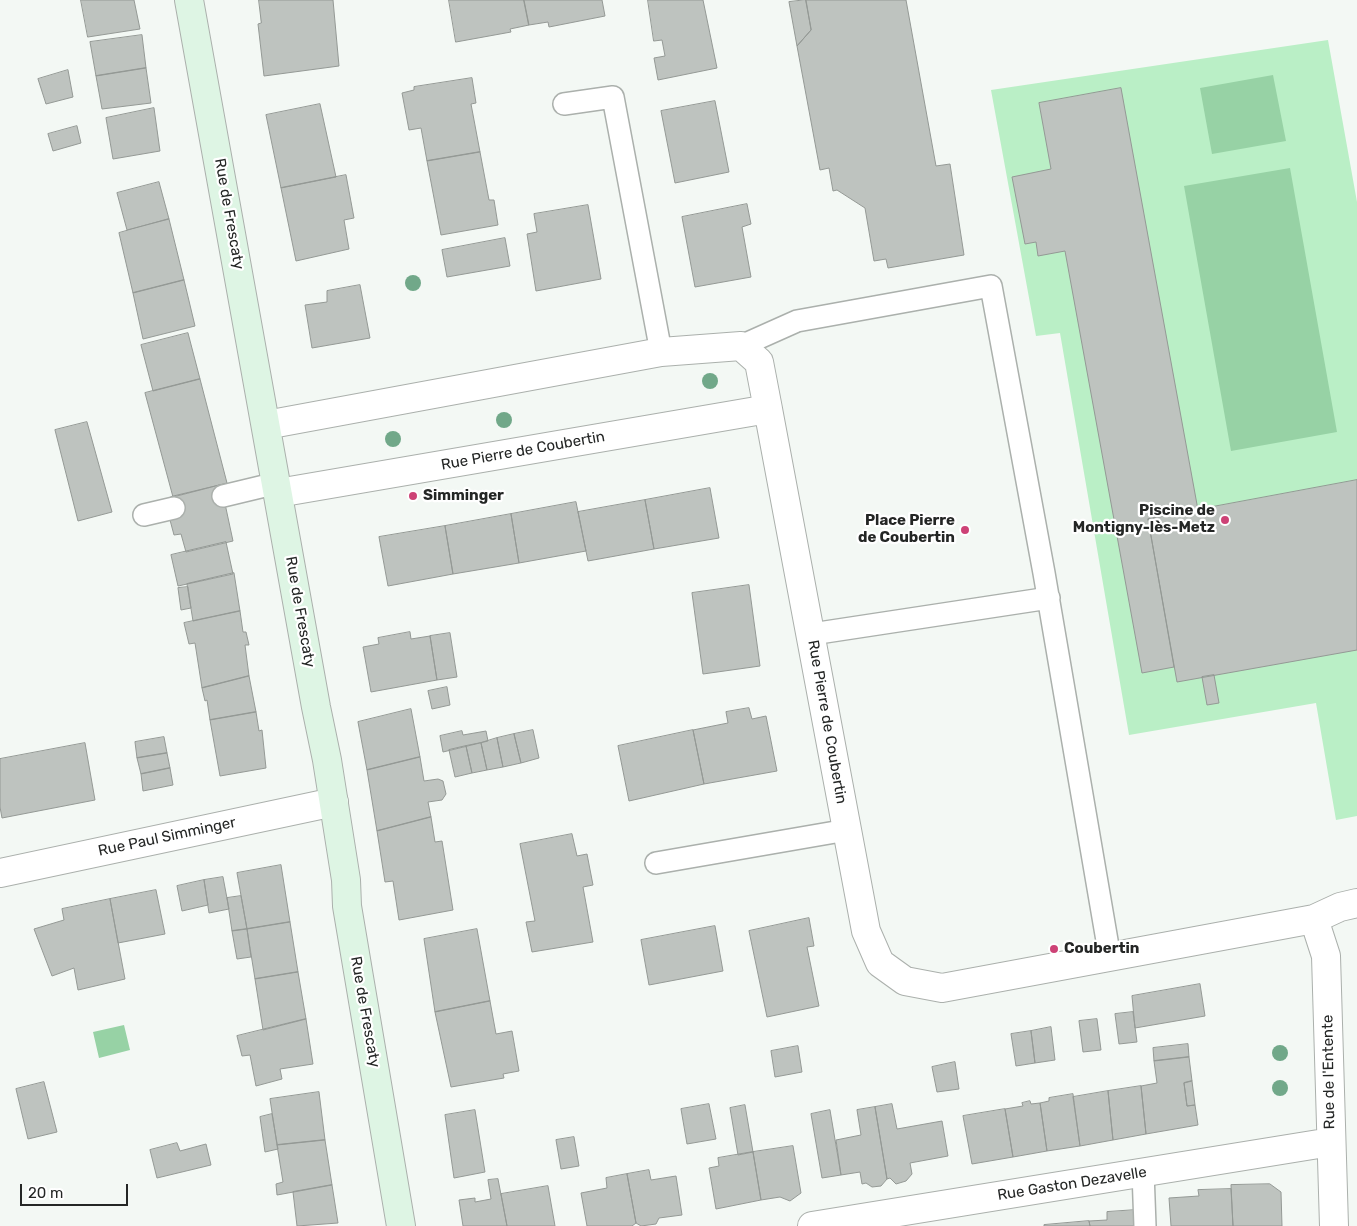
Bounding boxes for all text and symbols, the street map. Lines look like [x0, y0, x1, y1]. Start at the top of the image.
street label: Rue de Frescaty [210, 157, 248, 271]
street label: Rue Pierre de Coubertin [440, 428, 606, 474]
place label: Simminger [423, 487, 504, 505]
marker: Simminger [407, 490, 419, 502]
place label: Piscine de Montigny-lès-Metz [1073, 502, 1215, 537]
place label: Place Pierre de Coubertin [858, 512, 955, 547]
marker: Piscine de Montigny-lès-Metz [1219, 514, 1231, 526]
marker: Place Pierre de Coubertin [959, 524, 971, 536]
street label: Rue de Frescaty [281, 555, 319, 669]
street label: Rue Pierre de Coubertin [804, 639, 850, 805]
street label: Rue Paul Simminger [96, 814, 238, 860]
place label: Coubertin [1064, 940, 1139, 958]
marker: Coubertin [1048, 943, 1060, 955]
street label: Rue de Frescaty [346, 955, 384, 1069]
street label: Rue de l'Entente [1319, 1015, 1339, 1129]
street label: Rue Gaston Dezavelle [996, 1163, 1148, 1205]
scale bar [22, 1174, 130, 1206]
text: 20 m [28, 1184, 63, 1202]

